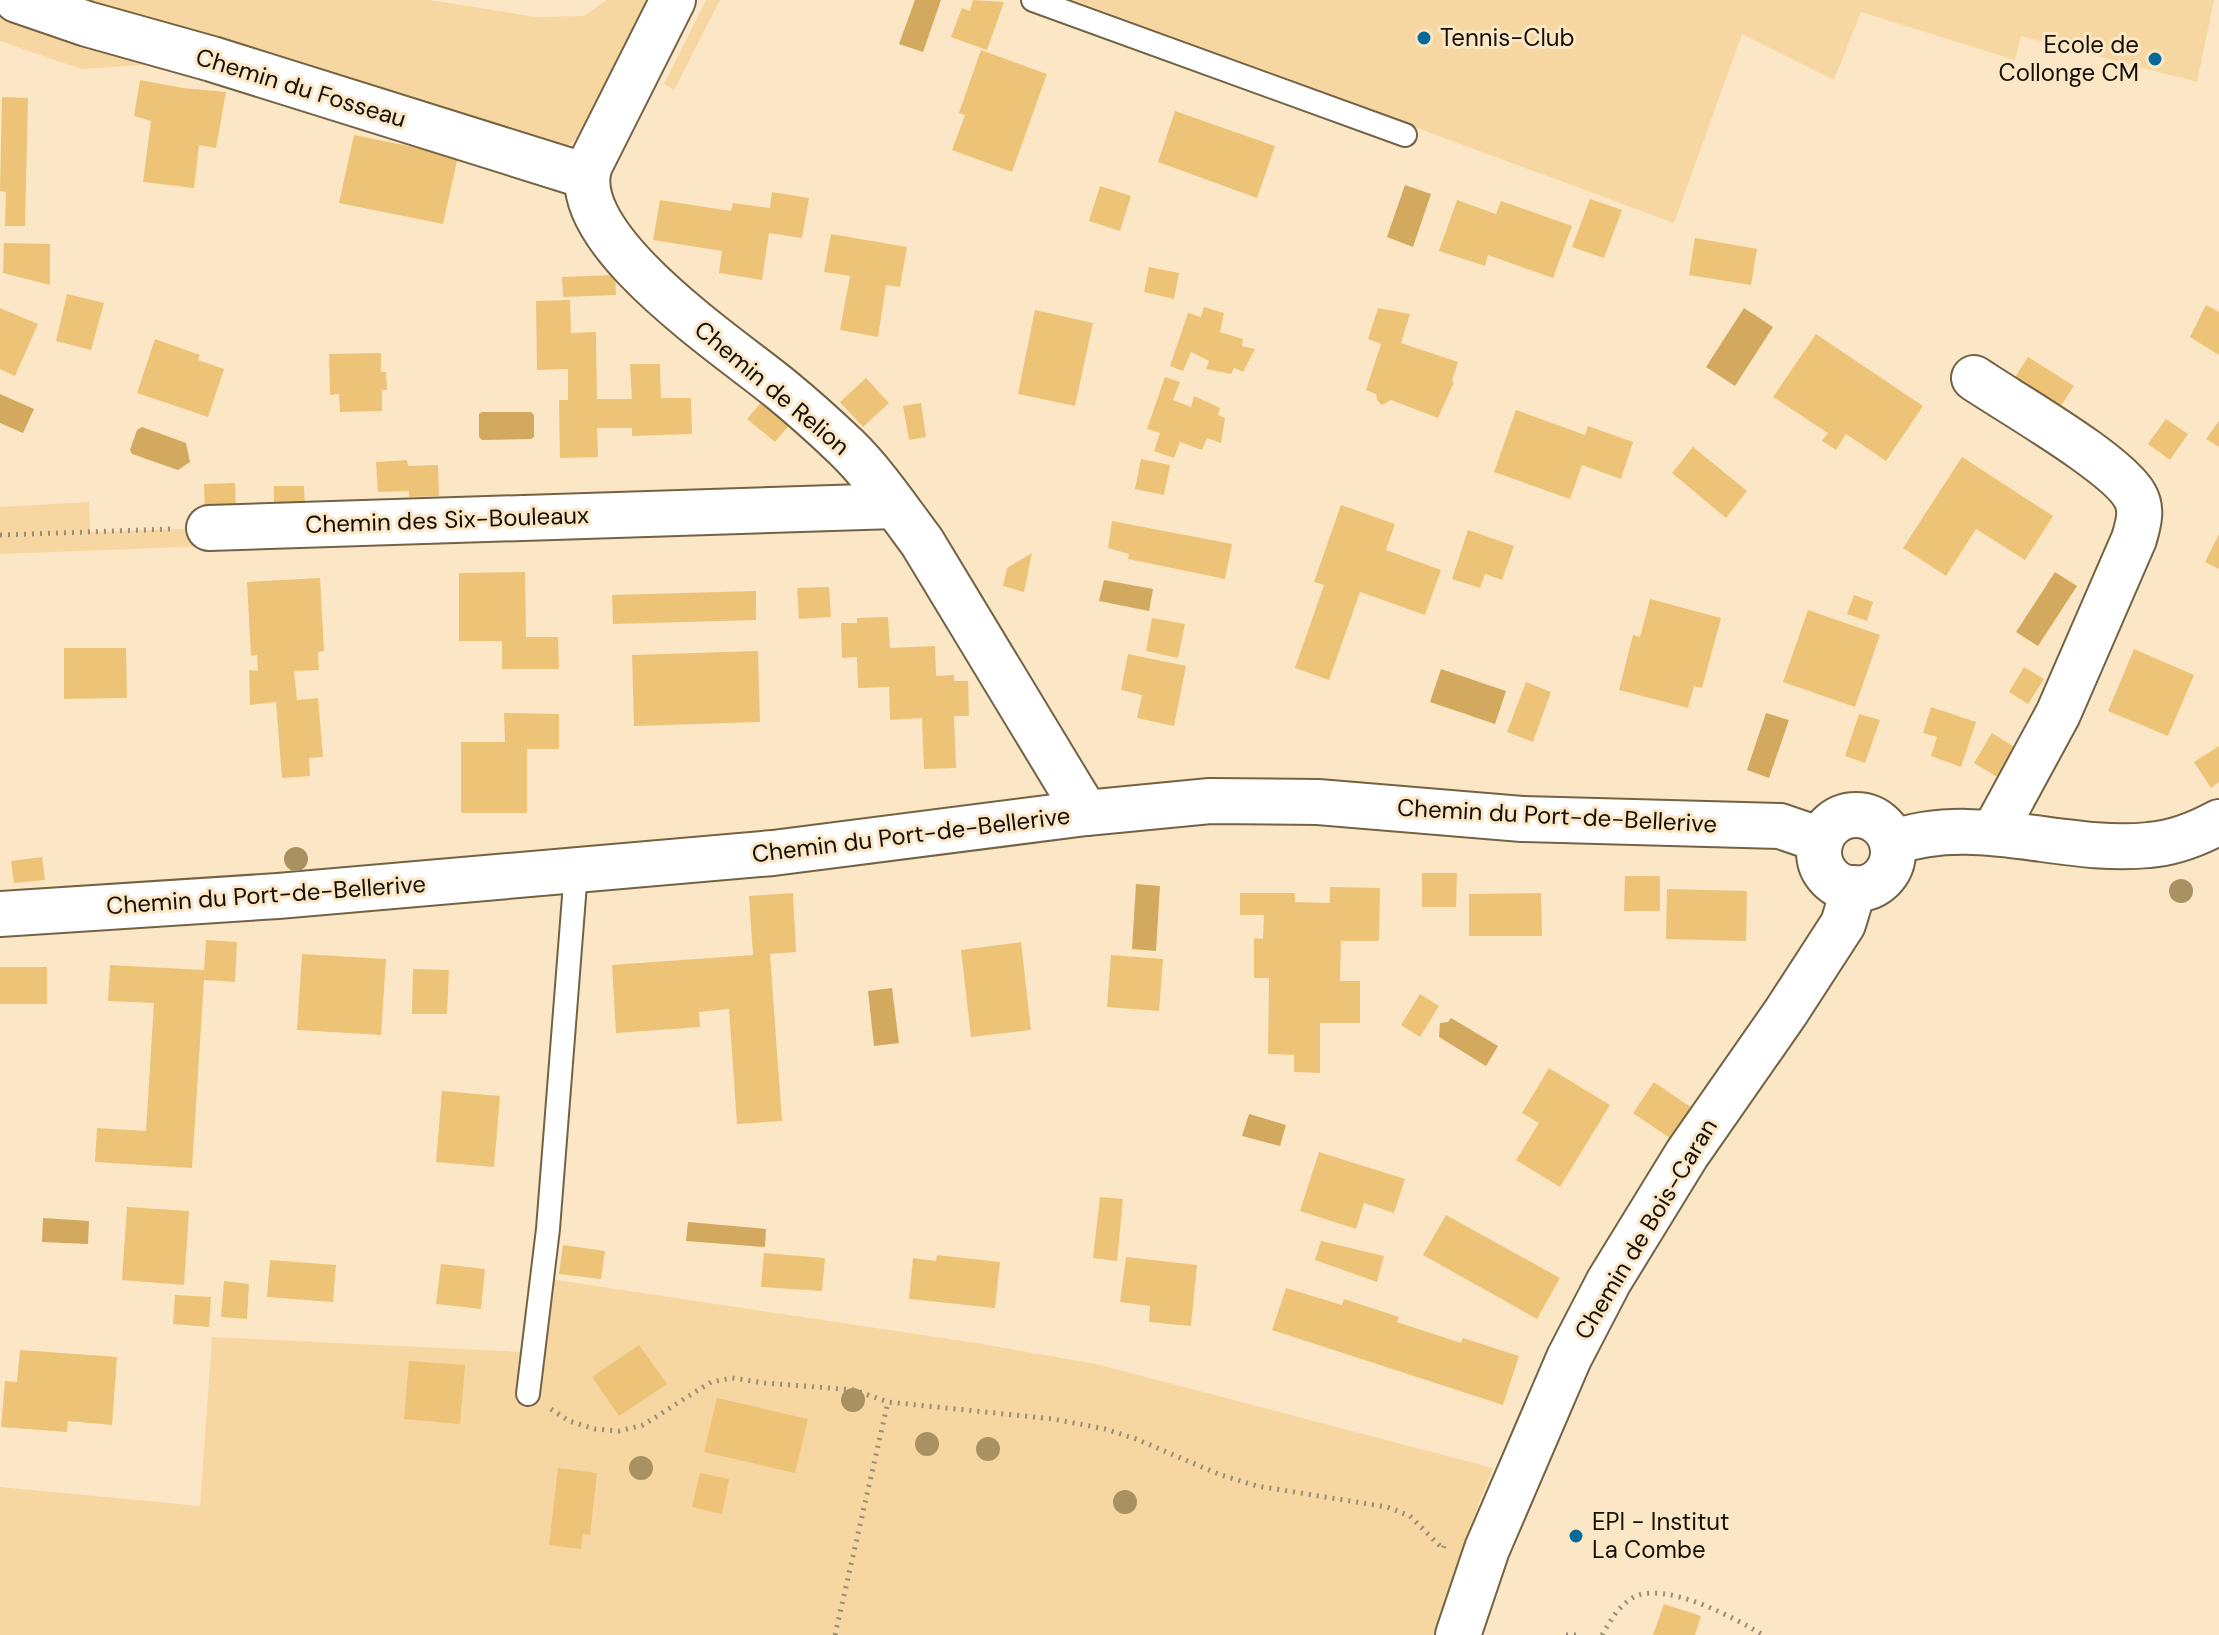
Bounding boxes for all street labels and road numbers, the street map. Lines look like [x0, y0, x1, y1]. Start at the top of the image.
street label: Chemin du Fosseau [192, 41, 410, 134]
street label: Chemin de Relion [688, 314, 856, 462]
street label: Chemin des Six-Bouleaux [305, 499, 589, 540]
street label: Chemin du Port-de-Bellerive [1396, 792, 1718, 839]
street label: Chemin du Port-de-Bellerive [750, 800, 1072, 869]
street label: Chemin du Port-de-Bellerive [105, 868, 427, 921]
street label: Chemin de Bois-Caran [1567, 1113, 1724, 1345]

